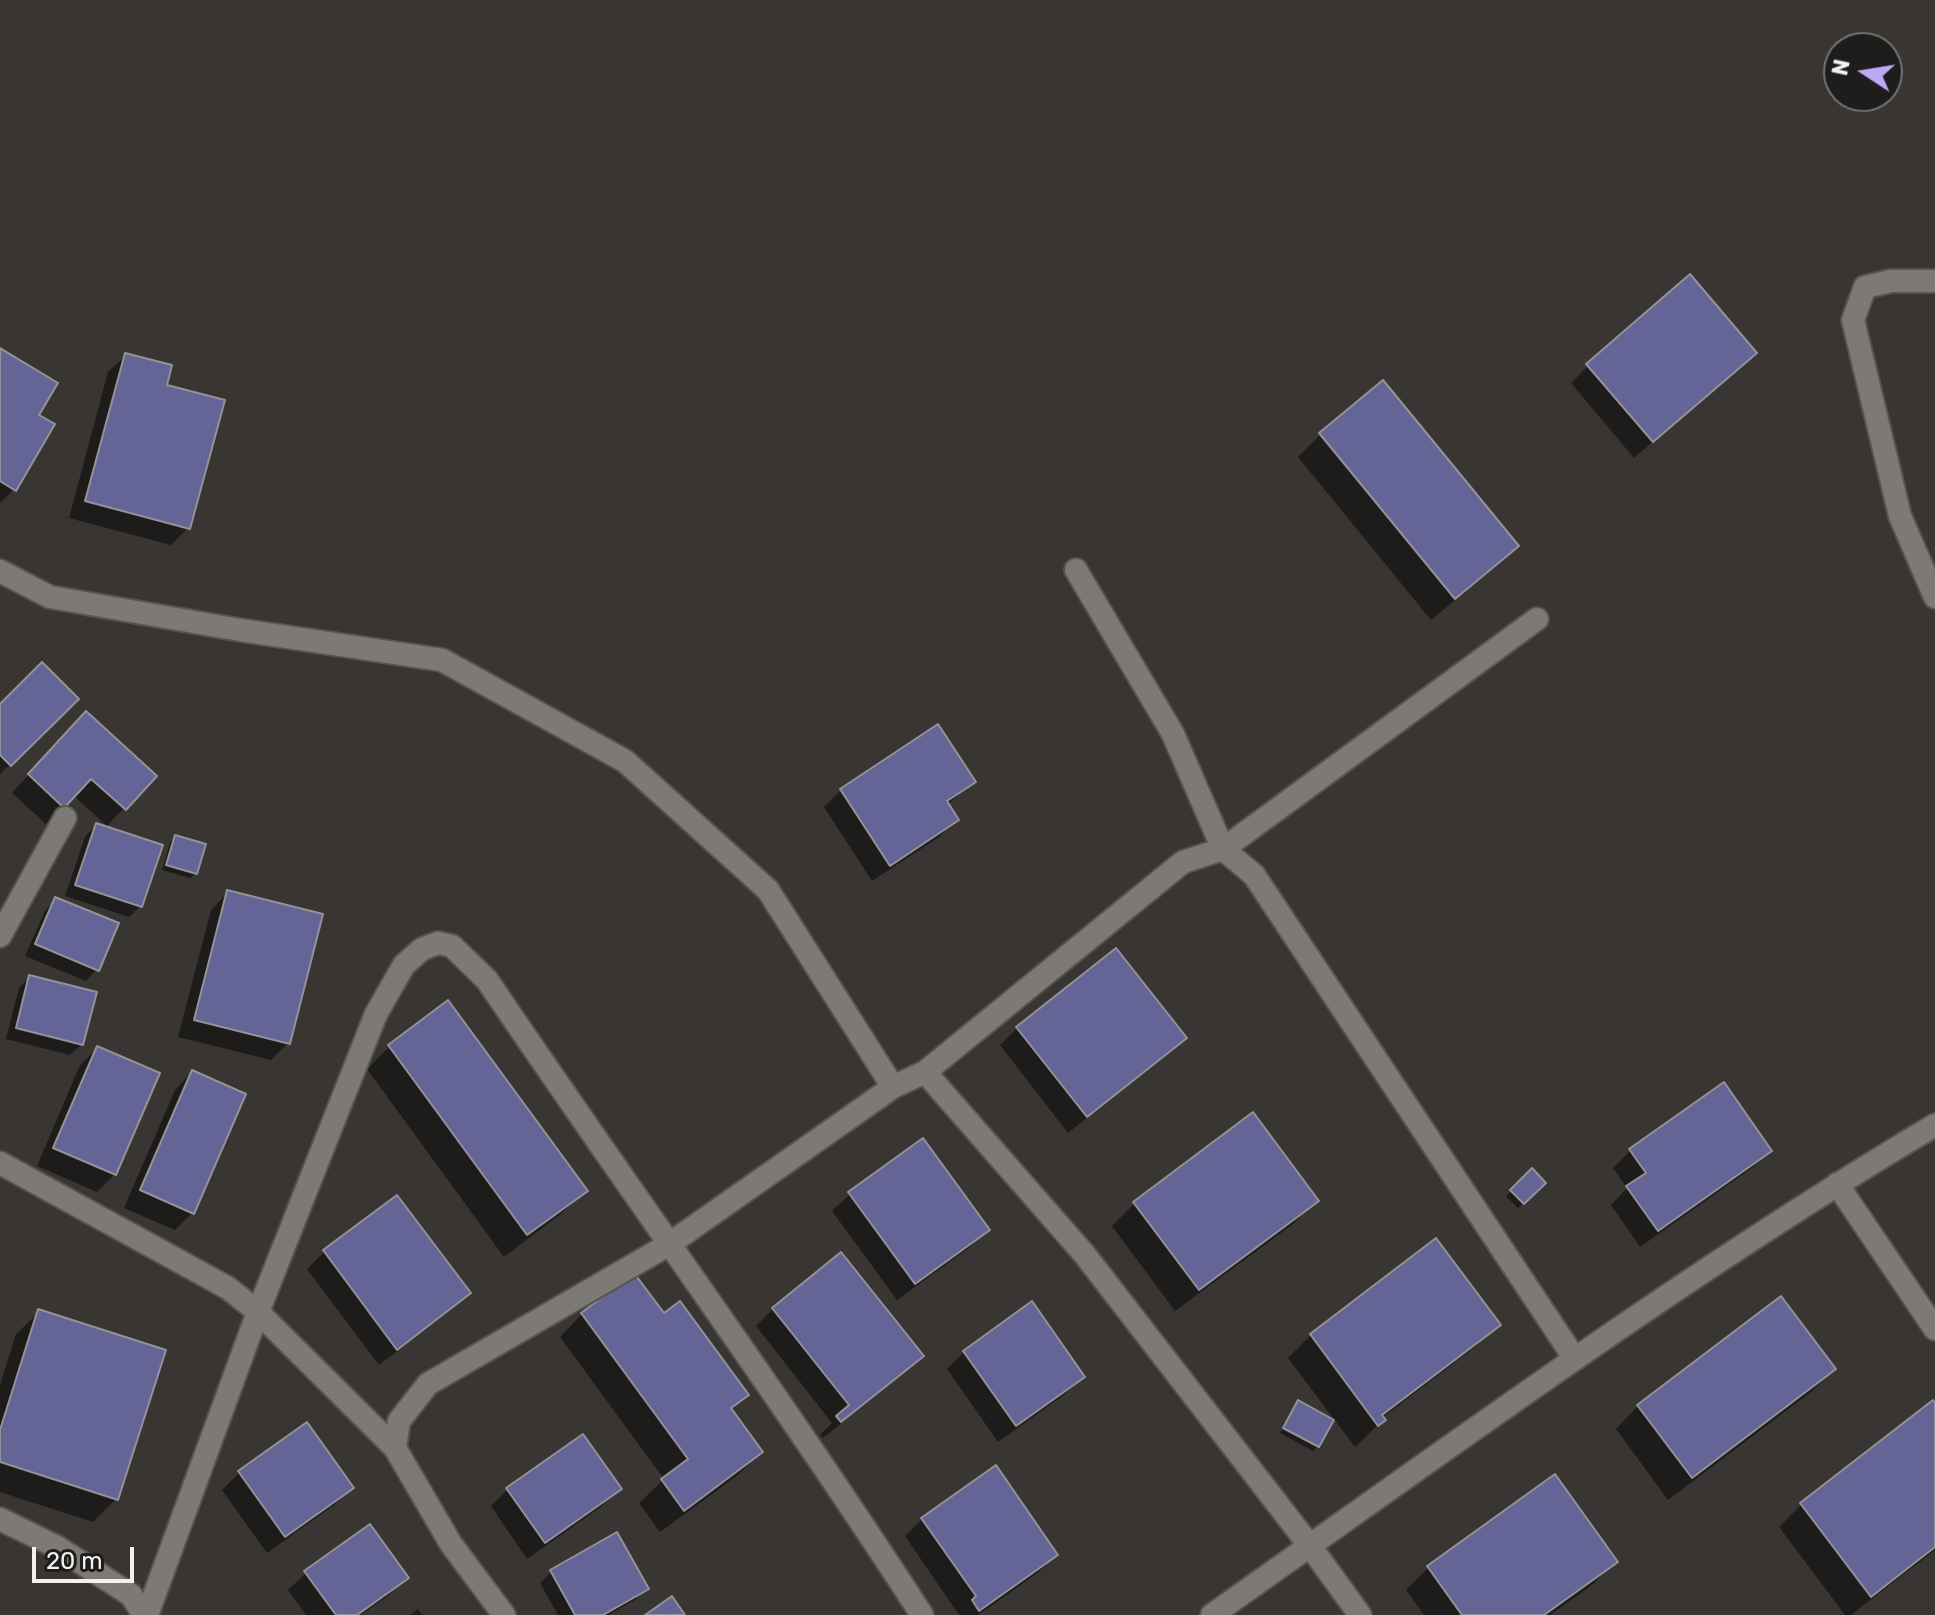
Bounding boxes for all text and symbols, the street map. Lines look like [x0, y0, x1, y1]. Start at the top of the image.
north arrow [1823, 32, 1903, 112]
text: N [1826, 57, 1856, 78]
scale bar [36, 1531, 138, 1581]
text: 20 m [46, 1547, 103, 1575]

